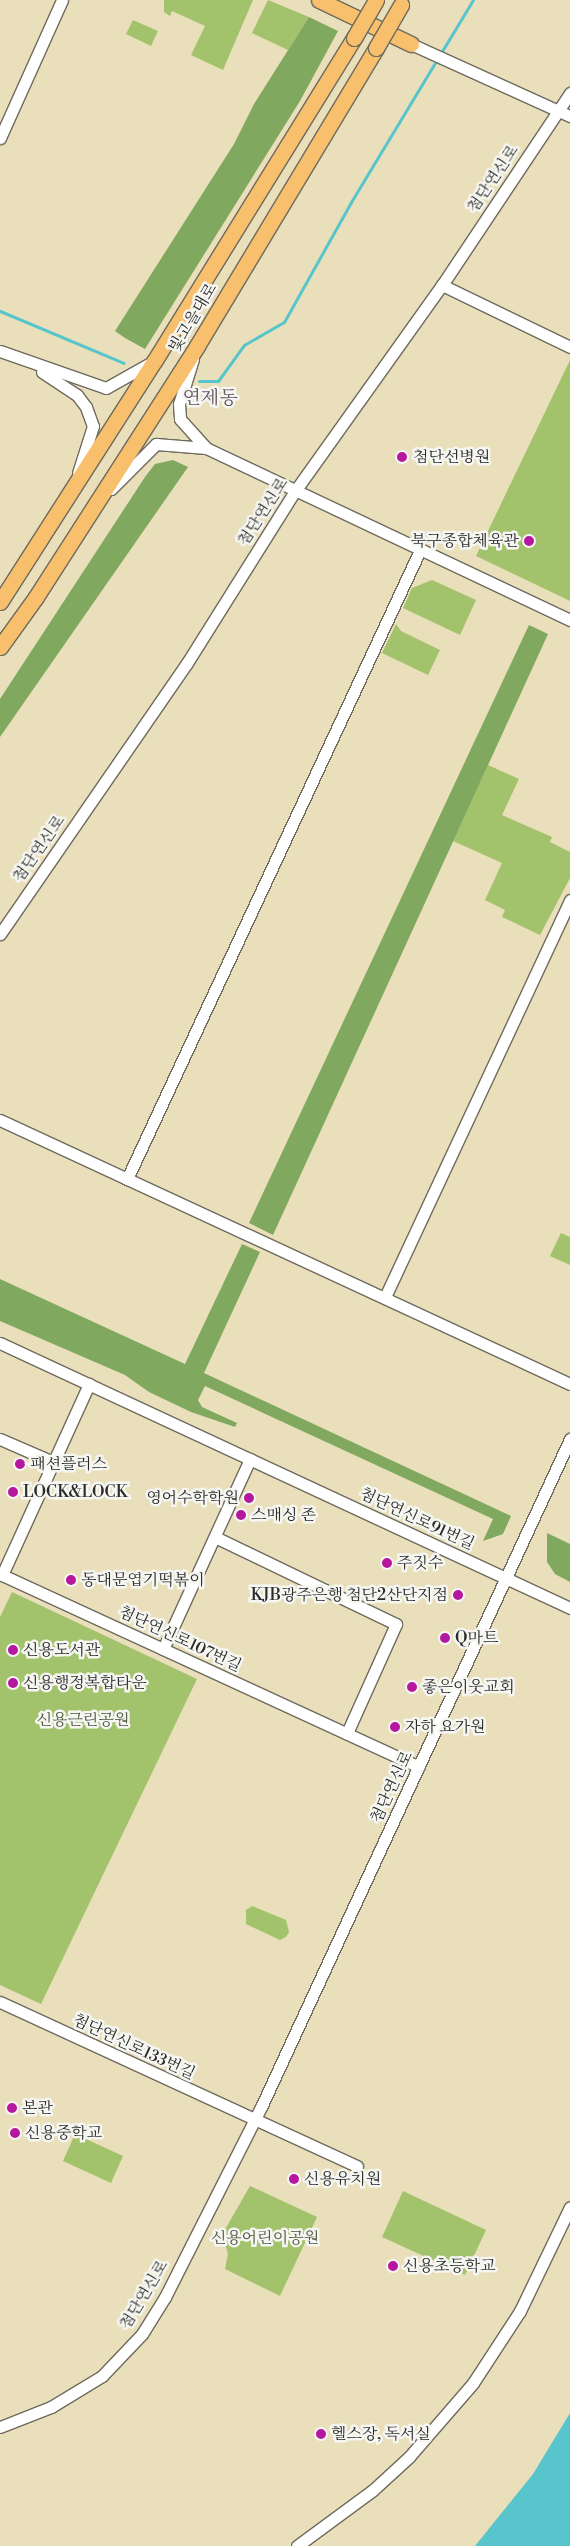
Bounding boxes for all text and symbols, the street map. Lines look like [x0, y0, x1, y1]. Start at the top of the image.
street label: 첨단연신로 [463, 142, 523, 216]
street label: 빛고을대로 [165, 280, 221, 356]
district label: 연제동 [182, 388, 238, 410]
place label: 첨단선병원 [413, 447, 490, 467]
marker: 첨단선병원 [395, 450, 409, 464]
street label: 첨단연신로 [234, 474, 292, 550]
place label: 북구종합체육관 [411, 531, 519, 551]
marker: 북구종합체육관 [523, 535, 535, 547]
street label: 첨단연신로 [9, 812, 69, 886]
place label: 패션플러스 [30, 1454, 107, 1474]
marker: 패션플러스 [14, 1458, 26, 1470]
place label: LOCK&LOCK [23, 1482, 127, 1502]
street label: 첨단연신로91번길 [357, 1484, 477, 1554]
marker: LOCK&LOCK [7, 1486, 19, 1498]
place label: 영어수학학원 [146, 1488, 239, 1508]
marker: 영어수학학원 [243, 1492, 255, 1504]
place label: 스매싱 존 [251, 1505, 316, 1525]
marker: 스매싱 존 [235, 1509, 247, 1521]
place label: 주짓수 [397, 1553, 443, 1573]
marker: 주짓수 [381, 1557, 393, 1569]
place label: 동대문엽기떡볶이 [81, 1570, 205, 1590]
marker: 동대문엽기떡볶이 [65, 1574, 77, 1586]
place label: KJB광주은행 첨단2산단지점 [251, 1585, 448, 1605]
marker: KJB광주은행 첨단2산단지점 [452, 1589, 464, 1601]
street label: 첨단연신로107번길 [116, 1602, 244, 1676]
place label: Q마트 [455, 1628, 498, 1648]
marker: Q마트 [439, 1632, 451, 1644]
place label: 신용도서관 [23, 1640, 100, 1660]
marker: 신용도서관 [7, 1644, 19, 1656]
place label: 신용행정복합타운 [23, 1673, 147, 1693]
marker: 신용행정복합타운 [7, 1677, 19, 1689]
place label: 좋은이웃교회 [422, 1677, 515, 1697]
marker: 좋은이웃교회 [406, 1681, 418, 1693]
park label: 신용근린공원 [37, 1710, 129, 1730]
place label: 자하 요가원 [405, 1717, 486, 1737]
marker: 자하 요가원 [389, 1721, 401, 1733]
street label: 첨단연신로 [367, 1748, 417, 1826]
street label: 첨단연신로133번길 [70, 2010, 198, 2084]
place label: 본관 [22, 2098, 53, 2118]
marker: 본관 [6, 2102, 18, 2114]
place label: 신용중학교 [25, 2123, 102, 2143]
marker: 신용중학교 [9, 2127, 21, 2139]
place label: 신용유치원 [304, 2169, 381, 2189]
marker: 신용유치원 [288, 2173, 300, 2185]
park label: 신용어린이공원 [211, 2228, 319, 2248]
place label: 신용초등학교 [403, 2256, 496, 2276]
street label: 첨단연신로 [116, 2257, 172, 2333]
marker: 신용초등학교 [387, 2260, 399, 2272]
place label: 헬스장, 독서실 [331, 2424, 431, 2444]
marker: 헬스장, 독서실 [315, 2428, 327, 2440]

